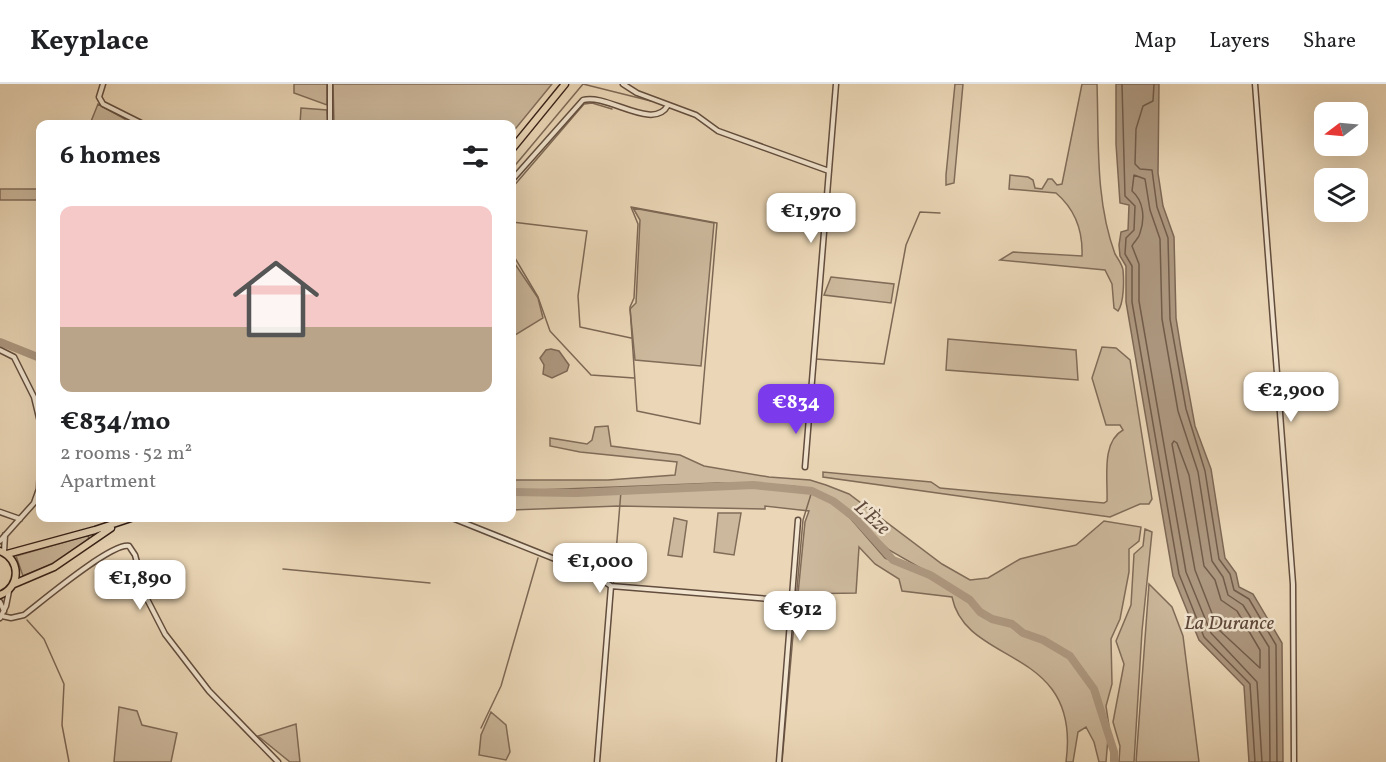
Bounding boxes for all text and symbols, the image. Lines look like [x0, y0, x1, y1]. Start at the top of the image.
text: Keyplace [30, 22, 149, 61]
text: Map [1134, 27, 1176, 56]
text: Layers [1209, 27, 1270, 56]
text: Share [1303, 27, 1356, 56]
north arrow [1314, 102, 1368, 156]
map controls [1314, 102, 1368, 222]
text: 6 homes [60, 138, 161, 174]
icon: filters [459, 140, 492, 173]
button: layers [1314, 168, 1368, 222]
pin: €1,970 [762, 193, 860, 244]
text: €1,970 [781, 198, 841, 226]
icon: home [222, 245, 330, 353]
pin: €2,900 [1242, 372, 1340, 423]
text: €2,900 [1258, 377, 1324, 405]
pin: €834 [760, 384, 832, 435]
text: €834 [772, 389, 820, 417]
text: €834/mo [60, 404, 170, 440]
text: 2 rooms · 52 m² [60, 440, 192, 468]
text: Apartment [60, 468, 156, 496]
water label: L'Èze [847, 495, 896, 543]
pin: €1,000 [551, 543, 649, 594]
text: €1,000 [567, 548, 633, 576]
pin: €1,890 [91, 560, 189, 611]
text: €1,890 [108, 565, 172, 593]
pin: €912 [764, 591, 836, 642]
text: €912 [778, 596, 822, 624]
water label: La Durance [1184, 610, 1275, 638]

